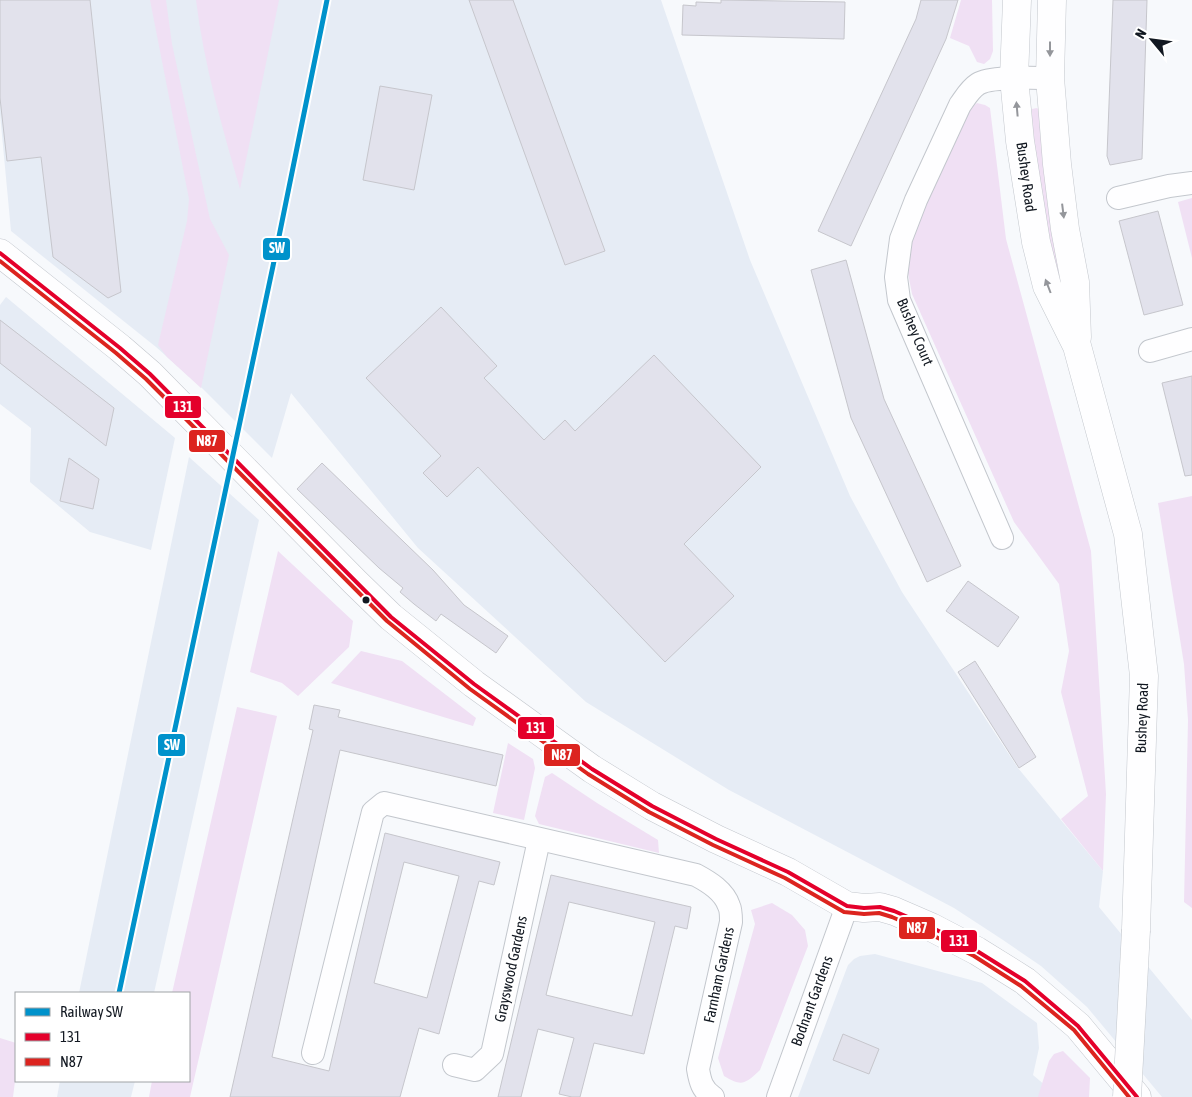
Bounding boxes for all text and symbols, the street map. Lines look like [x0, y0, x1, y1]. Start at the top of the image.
north arrow [1127, 15, 1177, 65]
text: N [1132, 26, 1150, 41]
one-way arrow [1046, 41, 1054, 57]
one-way arrow [1013, 101, 1021, 117]
street label: Bushey Road [1013, 141, 1040, 213]
one-way arrow [1059, 203, 1067, 219]
line badge: SW [262, 237, 291, 261]
text: SW [269, 240, 286, 256]
one-way arrow [1044, 278, 1052, 293]
street label: Bushey Court [894, 296, 937, 368]
line badge: 131 [164, 395, 202, 419]
text: 131 [173, 399, 193, 415]
line badge: N87 [188, 429, 226, 453]
text: N87 [196, 433, 218, 449]
unlabelled marker [361, 595, 371, 605]
street label: Bushey Road [1132, 682, 1151, 753]
line badge: 131 [517, 716, 555, 740]
text: 131 [526, 720, 546, 736]
line badge: SW [157, 733, 186, 757]
text: SW [164, 737, 181, 753]
line badge: N87 [543, 743, 581, 767]
text: N87 [551, 747, 573, 763]
street label: Grayswood Gardens [491, 914, 530, 1024]
line badge: N87 [898, 916, 936, 940]
text: N87 [906, 920, 928, 936]
street label: Farnham Gardens [700, 926, 737, 1024]
line badge: 131 [940, 929, 978, 953]
text: 131 [949, 933, 969, 949]
street label: Bodnant Gardens [787, 953, 836, 1048]
legend [15, 992, 190, 1082]
text: Railway SW [60, 1003, 123, 1020]
text: 131 [60, 1028, 81, 1045]
text: N87 [60, 1053, 83, 1070]

